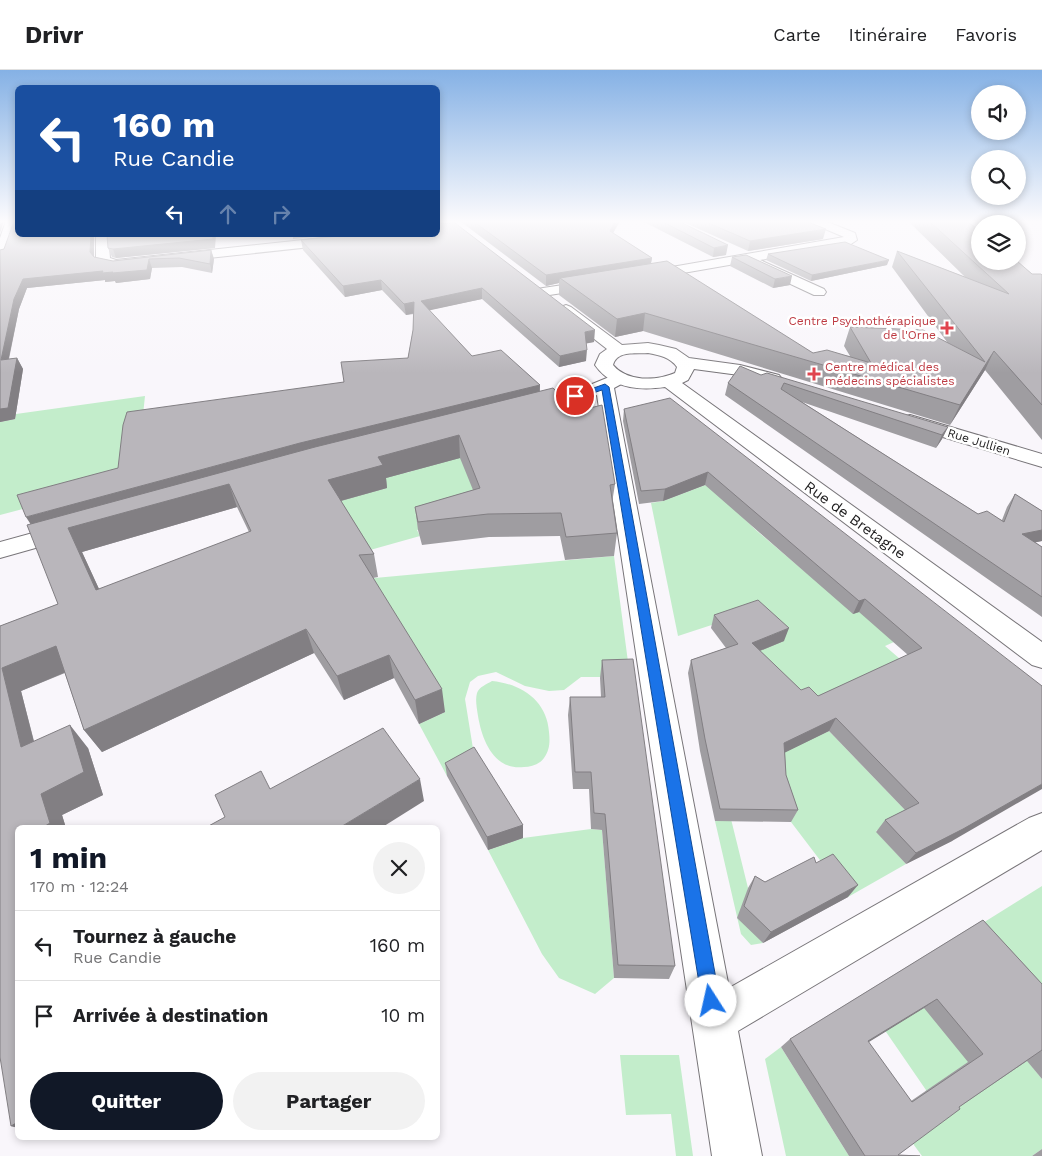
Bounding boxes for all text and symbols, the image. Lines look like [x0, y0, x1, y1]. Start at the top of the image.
text: Drivr [25, 21, 83, 49]
text: Carte [773, 24, 821, 45]
text: Itinéraire [849, 24, 927, 45]
text: Favoris [955, 24, 1017, 45]
map controls [971, 85, 1026, 270]
button: sound [971, 85, 1026, 140]
text: 160 m [113, 104, 215, 146]
icon: left [30, 105, 95, 170]
text: Rue Candie [113, 146, 235, 171]
button: search [971, 150, 1026, 205]
icon: left [161, 200, 189, 228]
icon: ahead [214, 200, 242, 228]
icon: right [267, 200, 295, 228]
button: layers [971, 215, 1026, 270]
place label: Centre Psychothérapique de l'Orne [789, 314, 936, 342]
marker: Centre Psychothérapique de l'Orne [940, 321, 954, 335]
place label: Centre médical des médecins spécialistes [825, 360, 955, 388]
marker: Centre médical des médecins spécialistes [807, 367, 821, 381]
pin [554, 375, 596, 417]
icon: arrive [561, 382, 589, 410]
street label: Rue Jullien [946, 426, 1012, 458]
street label: Rue de Bretagne [801, 477, 909, 563]
text: 1 min [30, 840, 107, 875]
button: close [373, 842, 425, 894]
text: 170 m · 12:24 [30, 877, 129, 896]
text: Tournez à gauche [73, 925, 236, 948]
icon: left [30, 932, 58, 960]
text: 160 m [370, 934, 425, 957]
text: Rue Candie [73, 948, 161, 967]
position arrow [684, 974, 736, 1026]
icon: arrive [30, 1002, 58, 1030]
text: Arrivée à destination [73, 1004, 268, 1027]
text: 10 m [381, 1004, 425, 1027]
button: Quitter [30, 1072, 223, 1130]
button: Partager [233, 1072, 425, 1130]

